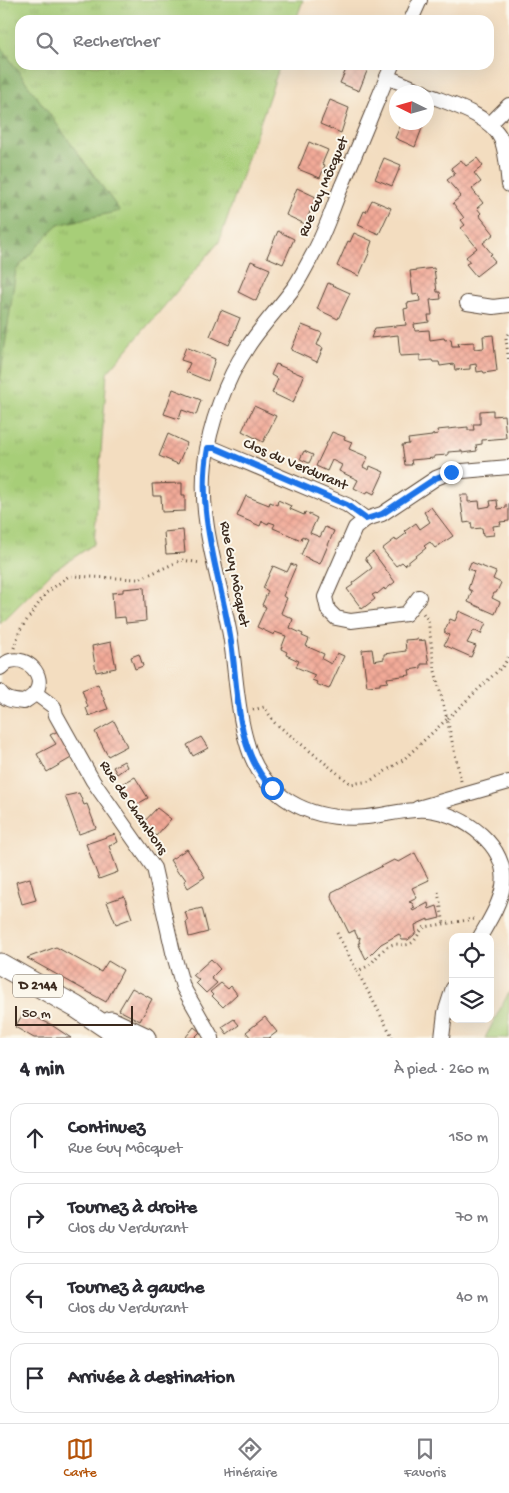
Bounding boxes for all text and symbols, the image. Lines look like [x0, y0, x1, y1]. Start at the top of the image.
search box [15, 15, 494, 70]
icon: search [33, 29, 61, 57]
text: Rechercher [73, 31, 159, 54]
north arrow [389, 85, 434, 130]
street label: Rue Guy Môcquet [295, 133, 354, 240]
street label: Clos du Verdurant [240, 435, 352, 496]
route end [440, 461, 463, 484]
street label: Rue Guy Môcquet [215, 520, 253, 630]
street label: Rue de Chambons [95, 757, 171, 859]
route start [261, 777, 284, 800]
map controls [449, 933, 494, 1023]
button: locate [449, 933, 494, 978]
road number: D 2144 [13, 974, 63, 998]
button: layers [449, 978, 494, 1023]
scale bar [15, 1003, 132, 1026]
text: 50 m [22, 1006, 51, 1023]
text: 4 min [20, 1058, 64, 1083]
text: À pied · 260 m [394, 1061, 489, 1080]
text: Continuez [68, 1117, 145, 1140]
icon: ahead [21, 1124, 49, 1152]
text: 150 m [449, 1129, 488, 1148]
text: Rue Guy Môcquet [68, 1140, 182, 1159]
text: Tournez à droite [68, 1197, 197, 1220]
icon: right [21, 1204, 49, 1232]
text: 70 m [455, 1209, 488, 1228]
text: Clos du Verdurant [68, 1220, 187, 1239]
text: Tournez à gauche [68, 1277, 204, 1300]
icon: left [21, 1284, 49, 1312]
text: 40 m [456, 1289, 488, 1308]
text: Clos du Verdurant [68, 1300, 187, 1319]
icon: arrive [21, 1364, 49, 1392]
text: Arrivée à destination [68, 1367, 234, 1390]
tab: Carte [63, 1435, 97, 1482]
tab: Itinéraire [223, 1435, 277, 1482]
tab: Favoris [404, 1435, 446, 1482]

